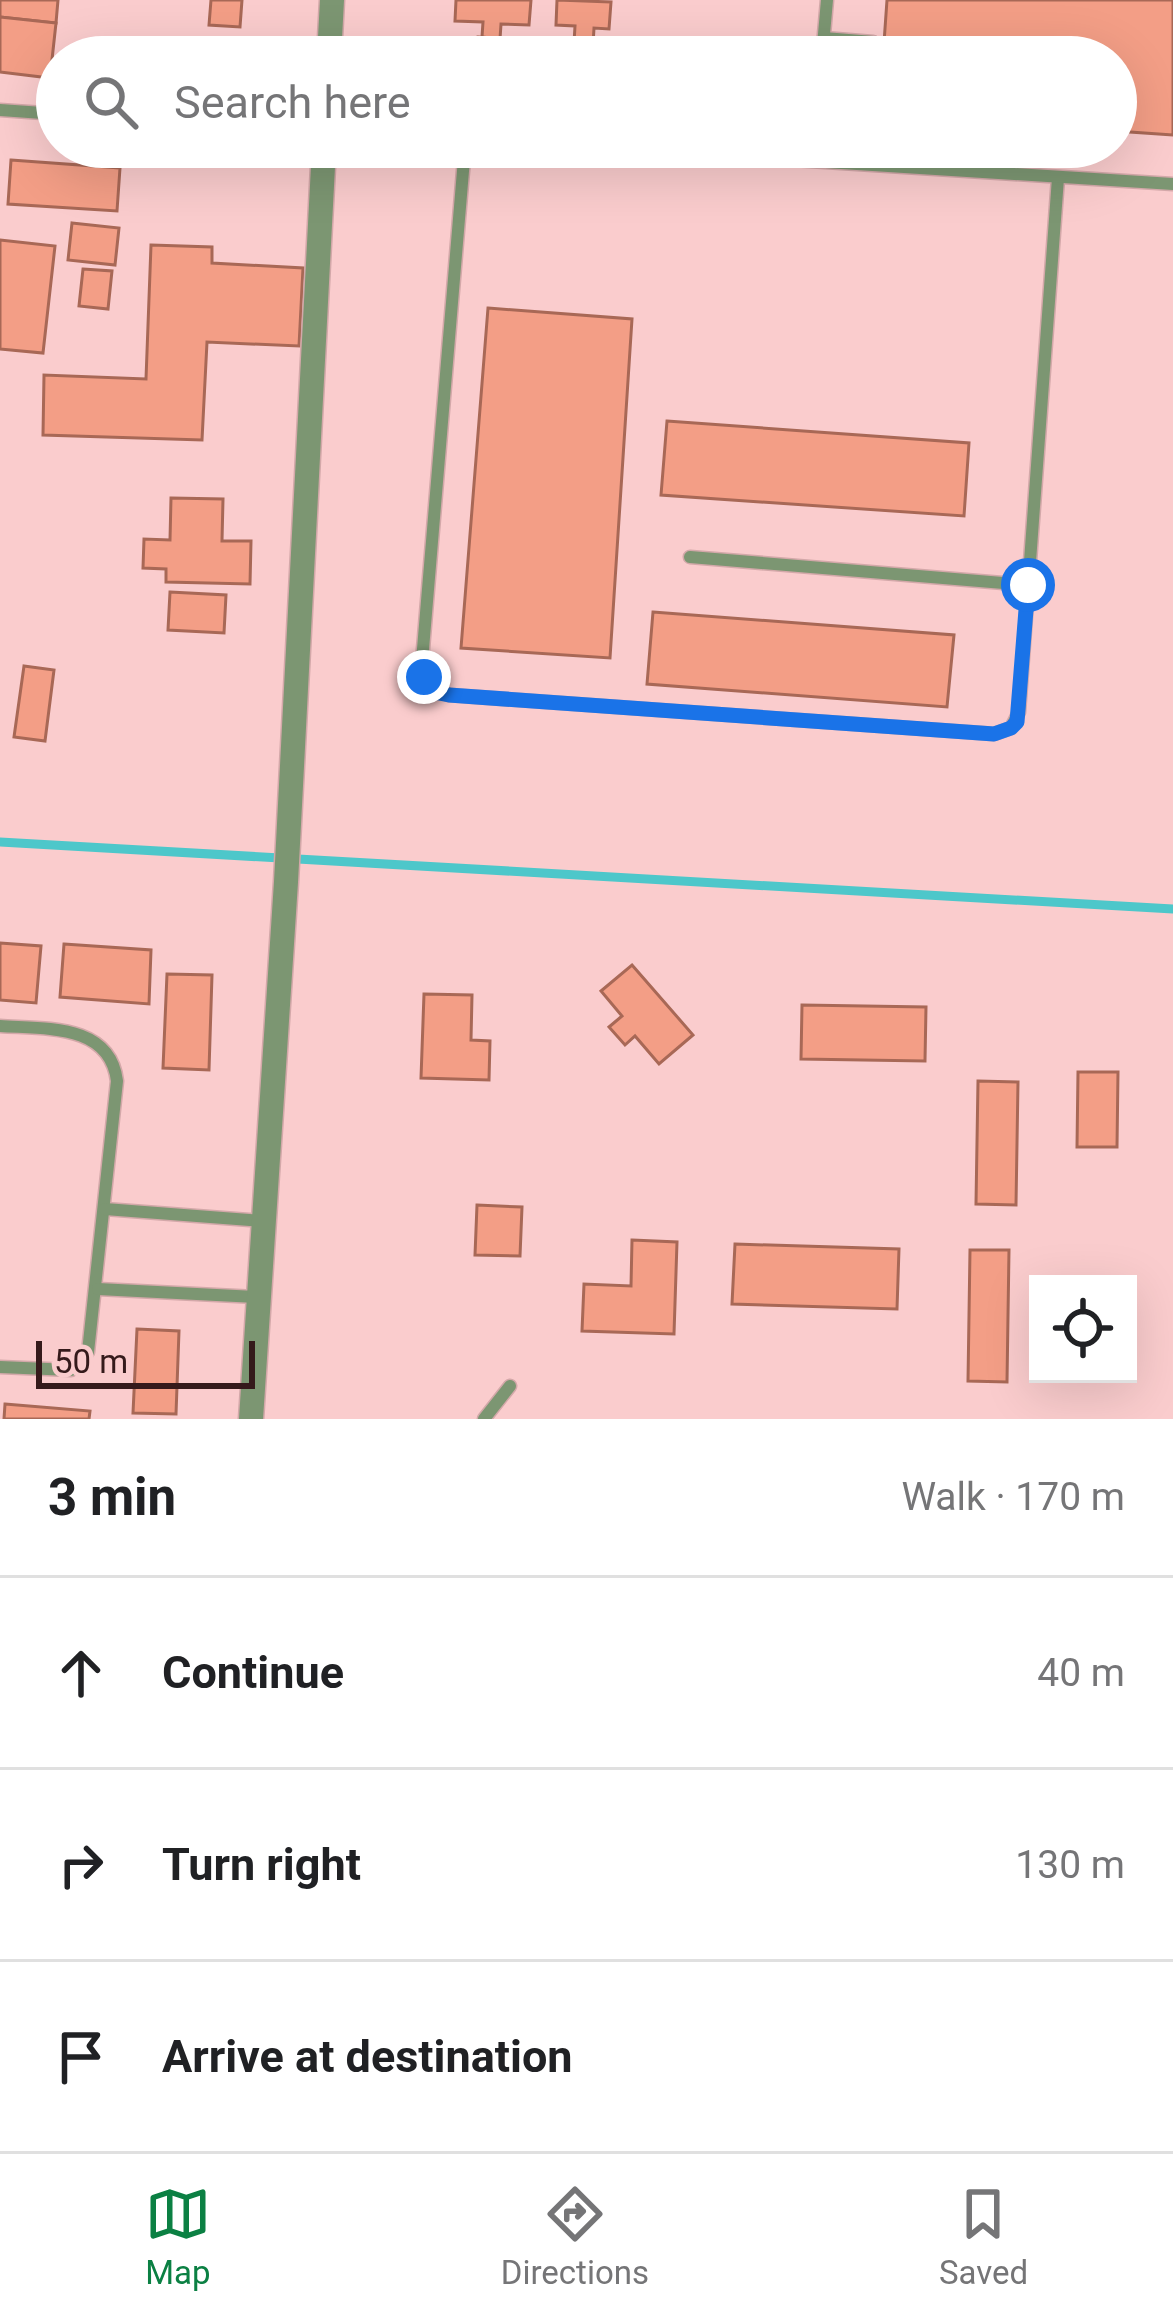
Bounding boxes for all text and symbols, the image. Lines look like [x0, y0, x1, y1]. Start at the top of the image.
search box [36, 36, 1137, 168]
icon: search [78, 69, 144, 135]
text: Search here [174, 76, 411, 129]
route start [1001, 558, 1055, 612]
route end [397, 650, 451, 704]
map controls [1029, 1275, 1137, 1383]
button: locate [1029, 1275, 1137, 1383]
scale bar [36, 1335, 255, 1388]
text: 50 m [54, 1342, 128, 1381]
text: 3 min [48, 1468, 176, 1527]
text: Walk · 170 m [901, 1474, 1125, 1520]
icon: ahead [48, 1640, 114, 1706]
text: Continue [162, 1646, 344, 1699]
text: 40 m [1037, 1650, 1125, 1696]
icon: right [48, 1832, 114, 1898]
text: Turn right [162, 1838, 361, 1891]
text: 130 m [1015, 1842, 1125, 1888]
icon: arrive [48, 2024, 114, 2090]
text: Arrive at destination [162, 2030, 573, 2083]
tab: Map [145, 2181, 211, 2292]
tab: Directions [501, 2181, 649, 2292]
tab: Saved [939, 2181, 1028, 2292]

